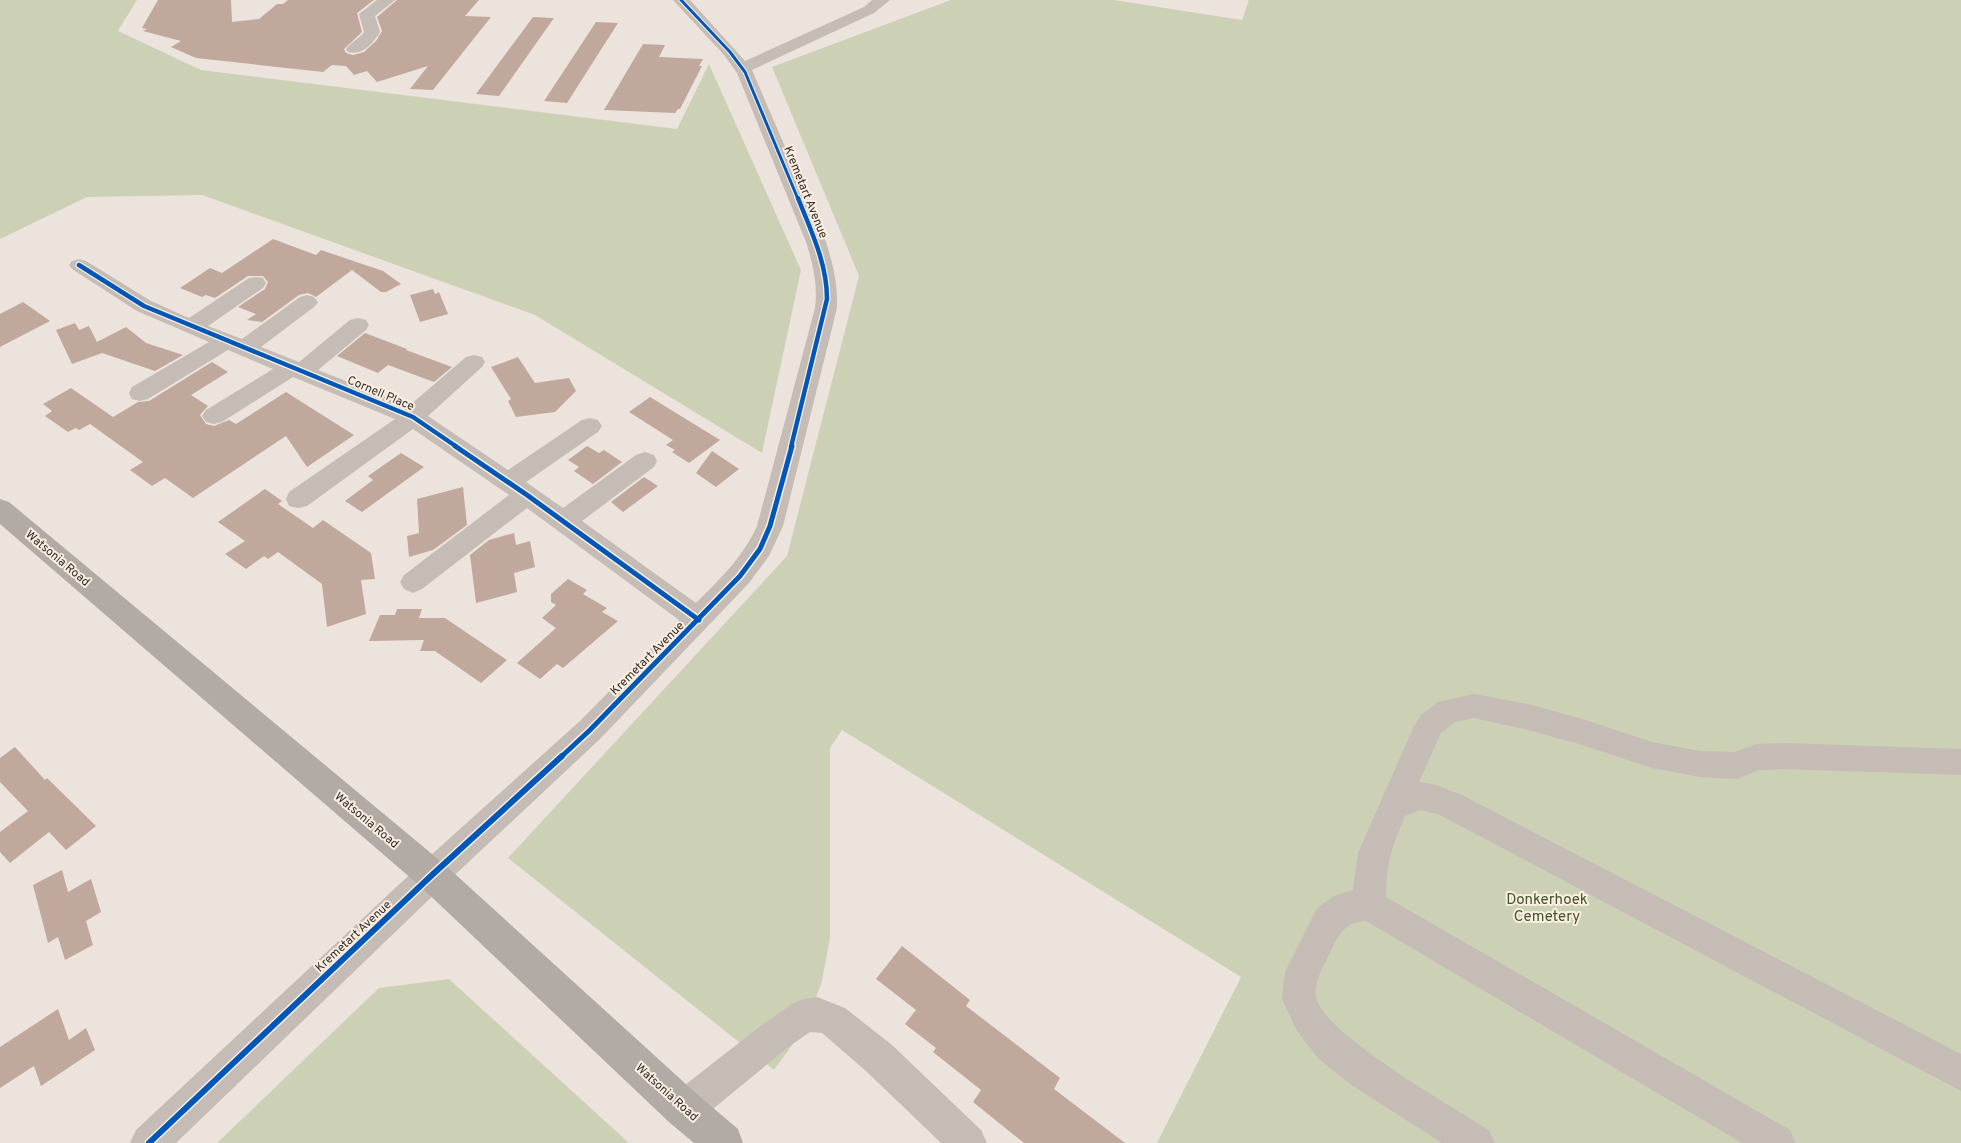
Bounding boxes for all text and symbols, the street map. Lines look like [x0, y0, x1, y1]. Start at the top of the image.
street label: Kremetart Avenue [779, 144, 831, 241]
street label: Cornell Place [345, 373, 417, 415]
street label: Watsonia Road [22, 527, 93, 590]
street label: Kremetart Avenue [607, 618, 688, 699]
street label: Watsonia Road [331, 789, 402, 852]
park label: Donkerhoek Cemetery [1506, 891, 1588, 927]
street label: Kremetart Avenue [312, 897, 395, 976]
street label: Watsonia Road [632, 1060, 701, 1125]

